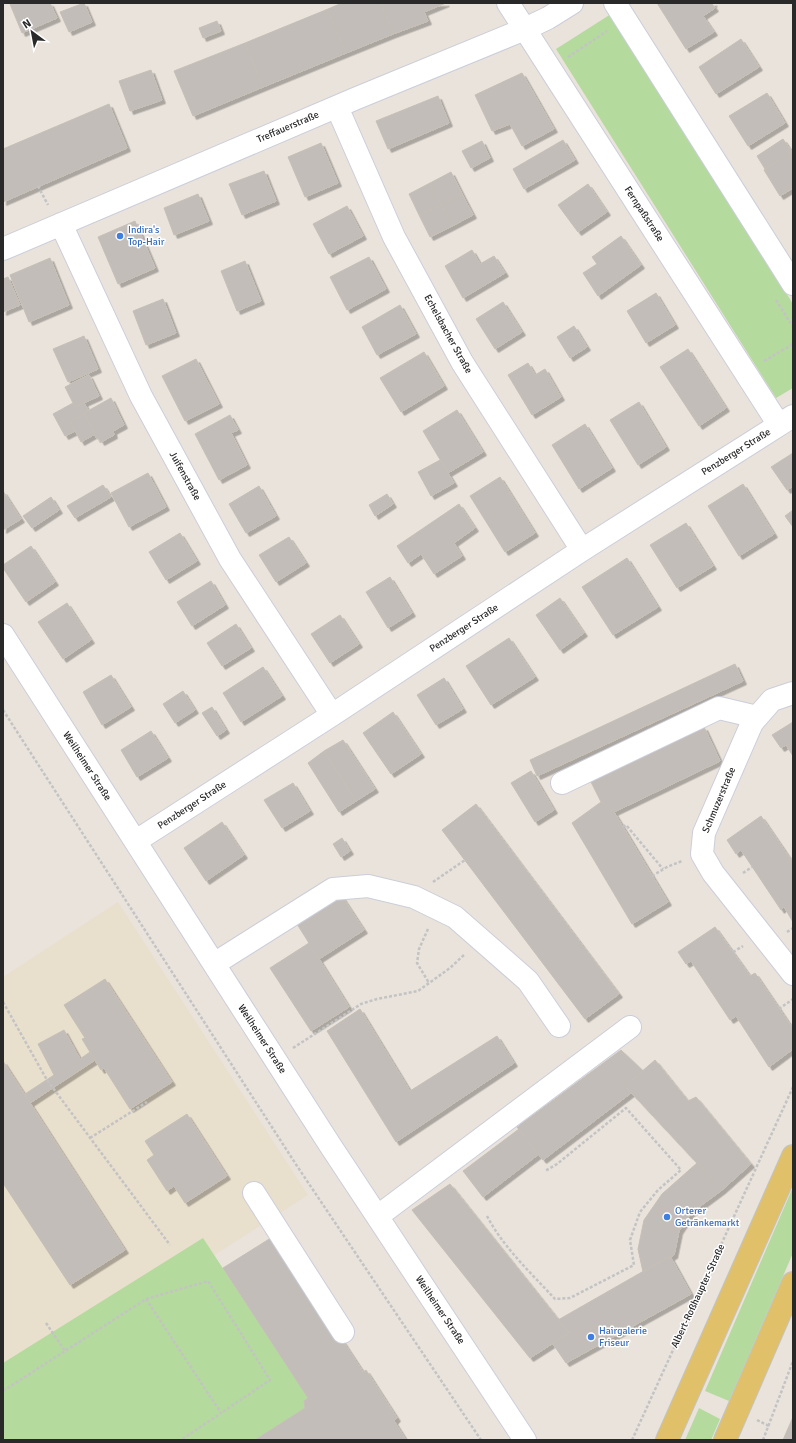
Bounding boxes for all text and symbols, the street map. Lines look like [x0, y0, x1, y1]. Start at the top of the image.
north arrow [12, 12, 52, 52]
text: N [20, 16, 34, 31]
street label: Treffauerstraße [255, 109, 321, 145]
street label: Fernpaßstraße [622, 184, 666, 244]
place label: Indira's Top-Hair [128, 224, 165, 248]
marker: Indira's Top-Hair [115, 231, 125, 241]
street label: Echelsbacher Straße [421, 292, 475, 376]
street label: Penzberger Straße [699, 426, 773, 478]
street label: Juifenstraße [167, 449, 203, 503]
street label: Penzberger Straße [427, 601, 501, 655]
street label: Weilheimer Straße [60, 729, 114, 803]
street label: Schmuzerstraße [700, 765, 738, 835]
street label: Penzberger Straße [155, 778, 229, 832]
street label: Weilheimer Straße [235, 1002, 289, 1076]
place label: Orterer Getränkemarkt [675, 1205, 740, 1229]
marker: Orterer Getränkemarkt [662, 1212, 672, 1222]
street label: Albert-Roßhaupter-Straße [669, 1242, 727, 1350]
street label: Weilheimer Straße [413, 1274, 467, 1346]
place label: Hairgalerie Friseur [599, 1325, 647, 1349]
marker: Hairgalerie Friseur [586, 1332, 596, 1342]

